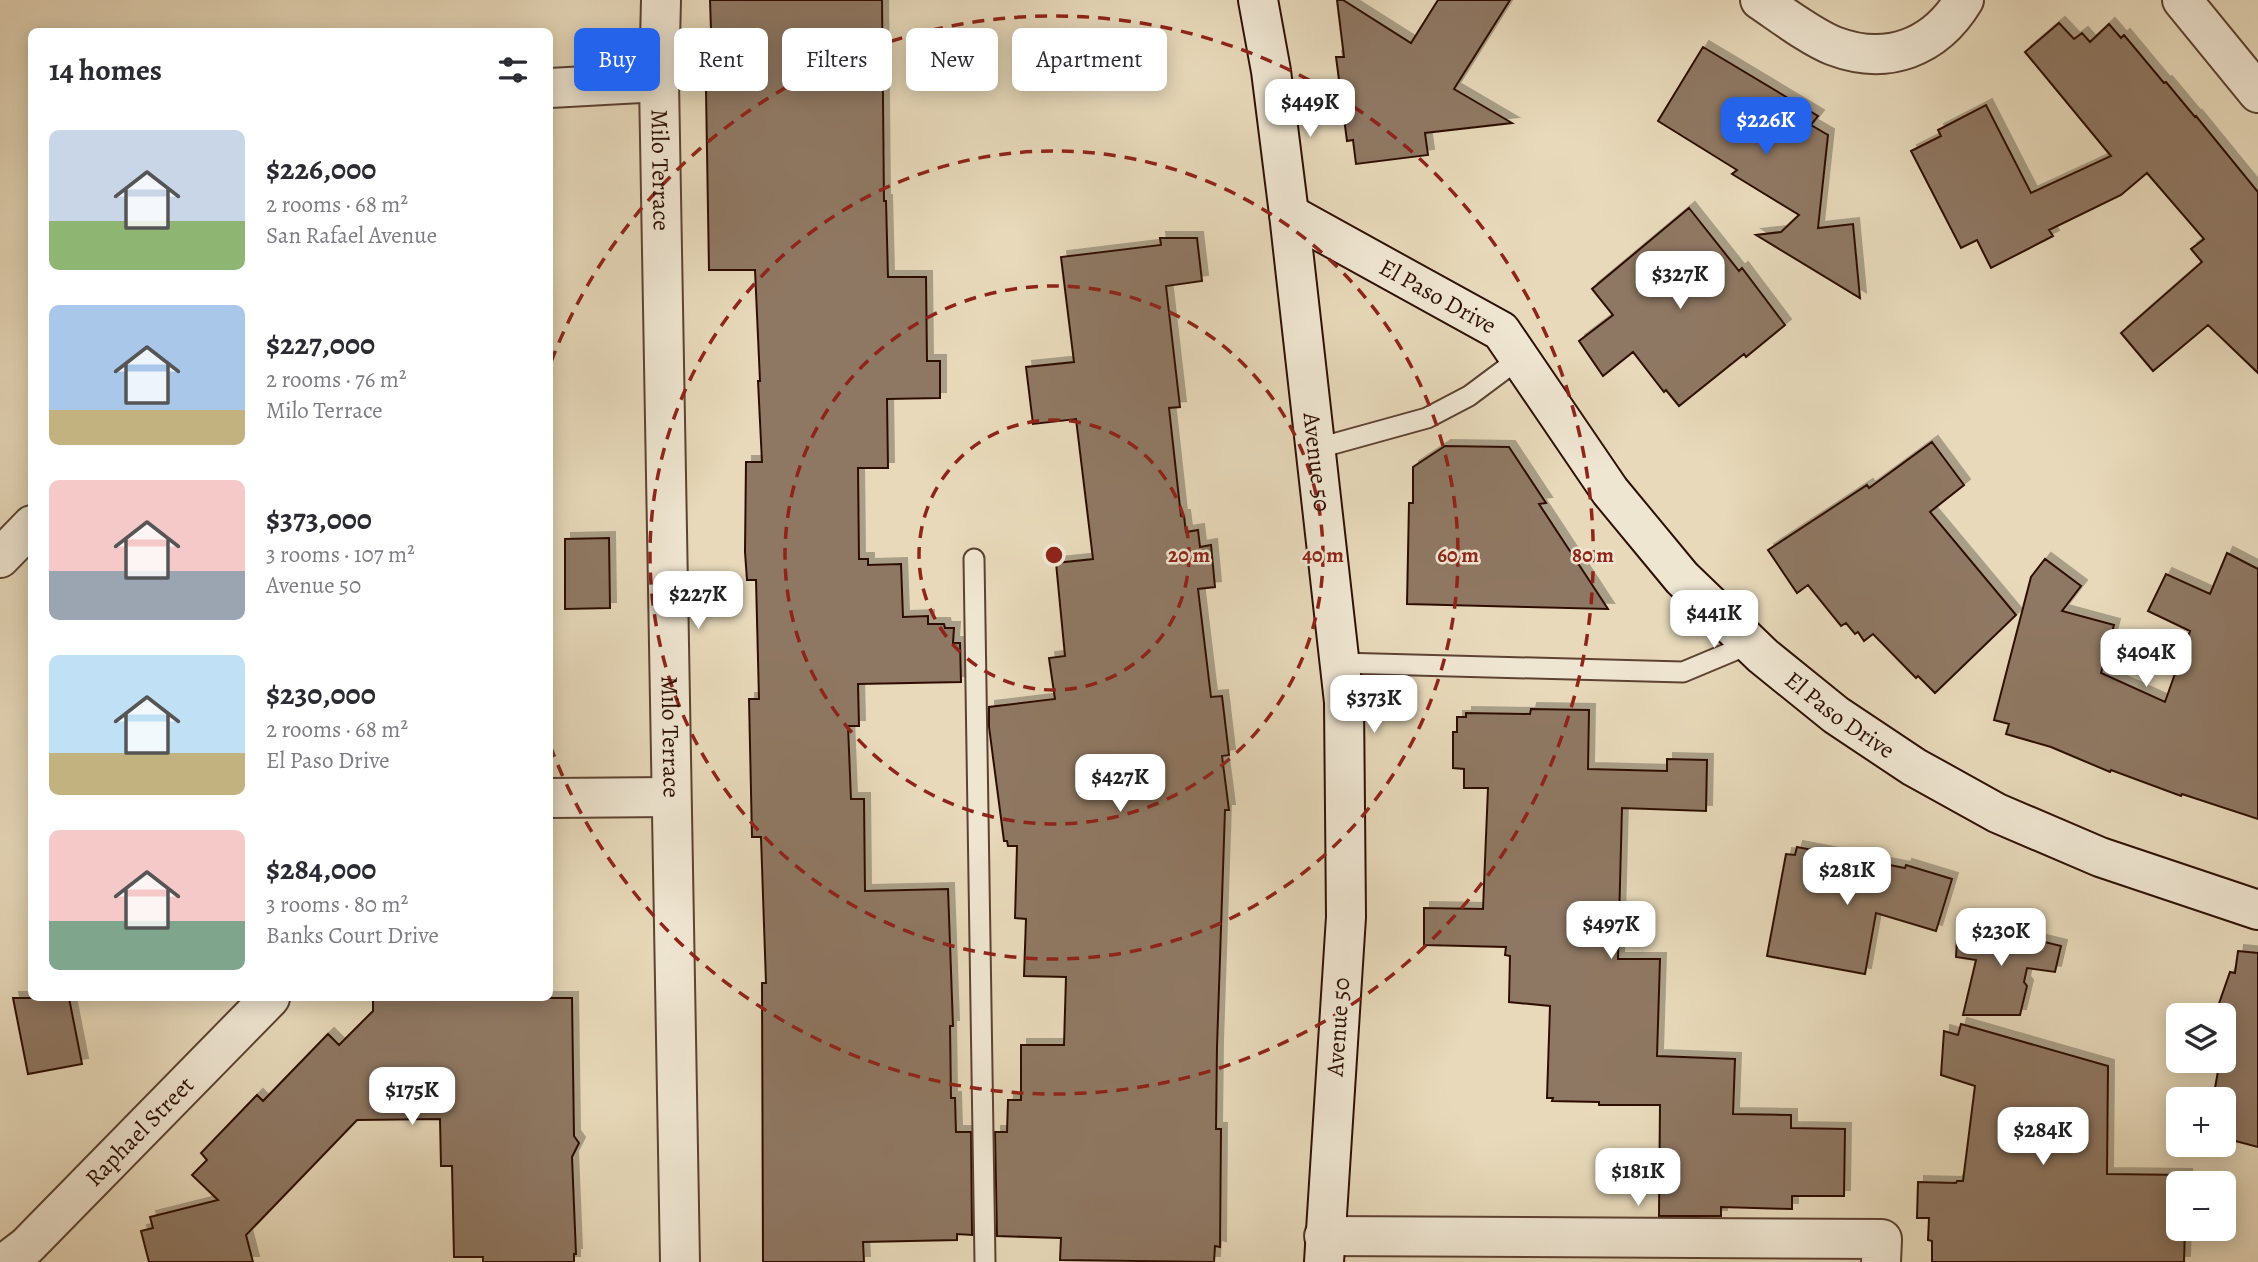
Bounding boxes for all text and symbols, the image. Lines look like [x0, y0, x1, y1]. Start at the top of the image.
chip: Buy [574, 28, 660, 91]
chip: Rent [674, 28, 768, 91]
chip: Filters [782, 28, 892, 91]
chip: New [906, 28, 998, 91]
chip: Apartment [1012, 28, 1167, 91]
text: 14 homes [49, 50, 162, 90]
icon: filters [494, 51, 532, 89]
pin: $449K [1261, 80, 1359, 139]
text: $449K [1281, 86, 1339, 117]
pin: $226K [1717, 97, 1815, 157]
text: $226K [1737, 104, 1795, 135]
street label: Milo Terrace [643, 109, 678, 231]
text: $226,000 [266, 149, 376, 189]
icon: home [105, 158, 189, 242]
text: 2 rooms · 68 m² [266, 189, 408, 220]
text: San Rafael Avenue [266, 220, 437, 251]
street label: El Paso Drive [1374, 251, 1502, 341]
pin: $327K [1631, 252, 1729, 311]
text: $327K [1652, 258, 1708, 289]
text: $227,000 [266, 324, 375, 364]
icon: home [105, 333, 189, 417]
text: 2 rooms · 76 m² [266, 364, 407, 395]
text: Milo Terrace [266, 395, 383, 426]
street label: Avenue 50 [1295, 410, 1338, 513]
text: $373,000 [266, 499, 372, 539]
icon: home [105, 508, 189, 592]
text: 3 rooms · 107 m² [266, 539, 415, 570]
text: 20 m [1168, 541, 1210, 569]
text: 40 m [1302, 541, 1344, 569]
text: 60 m [1437, 541, 1479, 569]
text: 80 m [1572, 541, 1614, 569]
centre of rings [1042, 543, 1066, 567]
text: Avenue 50 [266, 570, 361, 601]
pin: $227K [649, 572, 747, 631]
text: $227K [669, 578, 727, 609]
pin: $441K [1665, 590, 1763, 650]
text: $441K [1686, 597, 1742, 628]
pin: $404K [2097, 630, 2195, 689]
text: $404K [2116, 636, 2176, 667]
street label: El Paso Drive [1778, 664, 1901, 766]
text: $230,000 [266, 674, 376, 714]
street label: Milo Terrace [654, 676, 688, 798]
pin: $373K [1325, 676, 1423, 735]
text: $373K [1346, 682, 1402, 713]
icon: home [105, 683, 189, 767]
text: 2 rooms · 68 m² [266, 714, 408, 745]
text: El Paso Drive [266, 745, 390, 776]
pin: $427K [1071, 754, 1169, 814]
text: $427K [1091, 761, 1149, 792]
pin: $281K [1798, 848, 1896, 907]
text: $284,000 [266, 849, 376, 889]
text: $281K [1819, 854, 1875, 885]
icon: home [105, 858, 189, 942]
text: 3 rooms · 80 m² [266, 889, 408, 920]
pin: $497K [1562, 902, 1660, 961]
text: $497K [1582, 908, 1640, 939]
pin: $230K [1952, 908, 2050, 968]
text: $230K [1972, 915, 2030, 946]
text: Banks Court Drive [266, 920, 439, 951]
street label: Avenue 50 [1319, 976, 1357, 1079]
map controls [2166, 1003, 2236, 1241]
button: layers [2166, 1003, 2236, 1073]
pin: $175K [363, 1068, 461, 1127]
street label: Raphael Street [78, 1069, 201, 1193]
text: $175K [385, 1074, 439, 1105]
button: + [2166, 1087, 2236, 1157]
pin: $284K [1994, 1108, 2092, 1167]
text: $284K [2014, 1114, 2072, 1145]
pin: $181K [1589, 1148, 1687, 1208]
text: $181K [1611, 1155, 1665, 1186]
button: − [2166, 1171, 2236, 1241]

